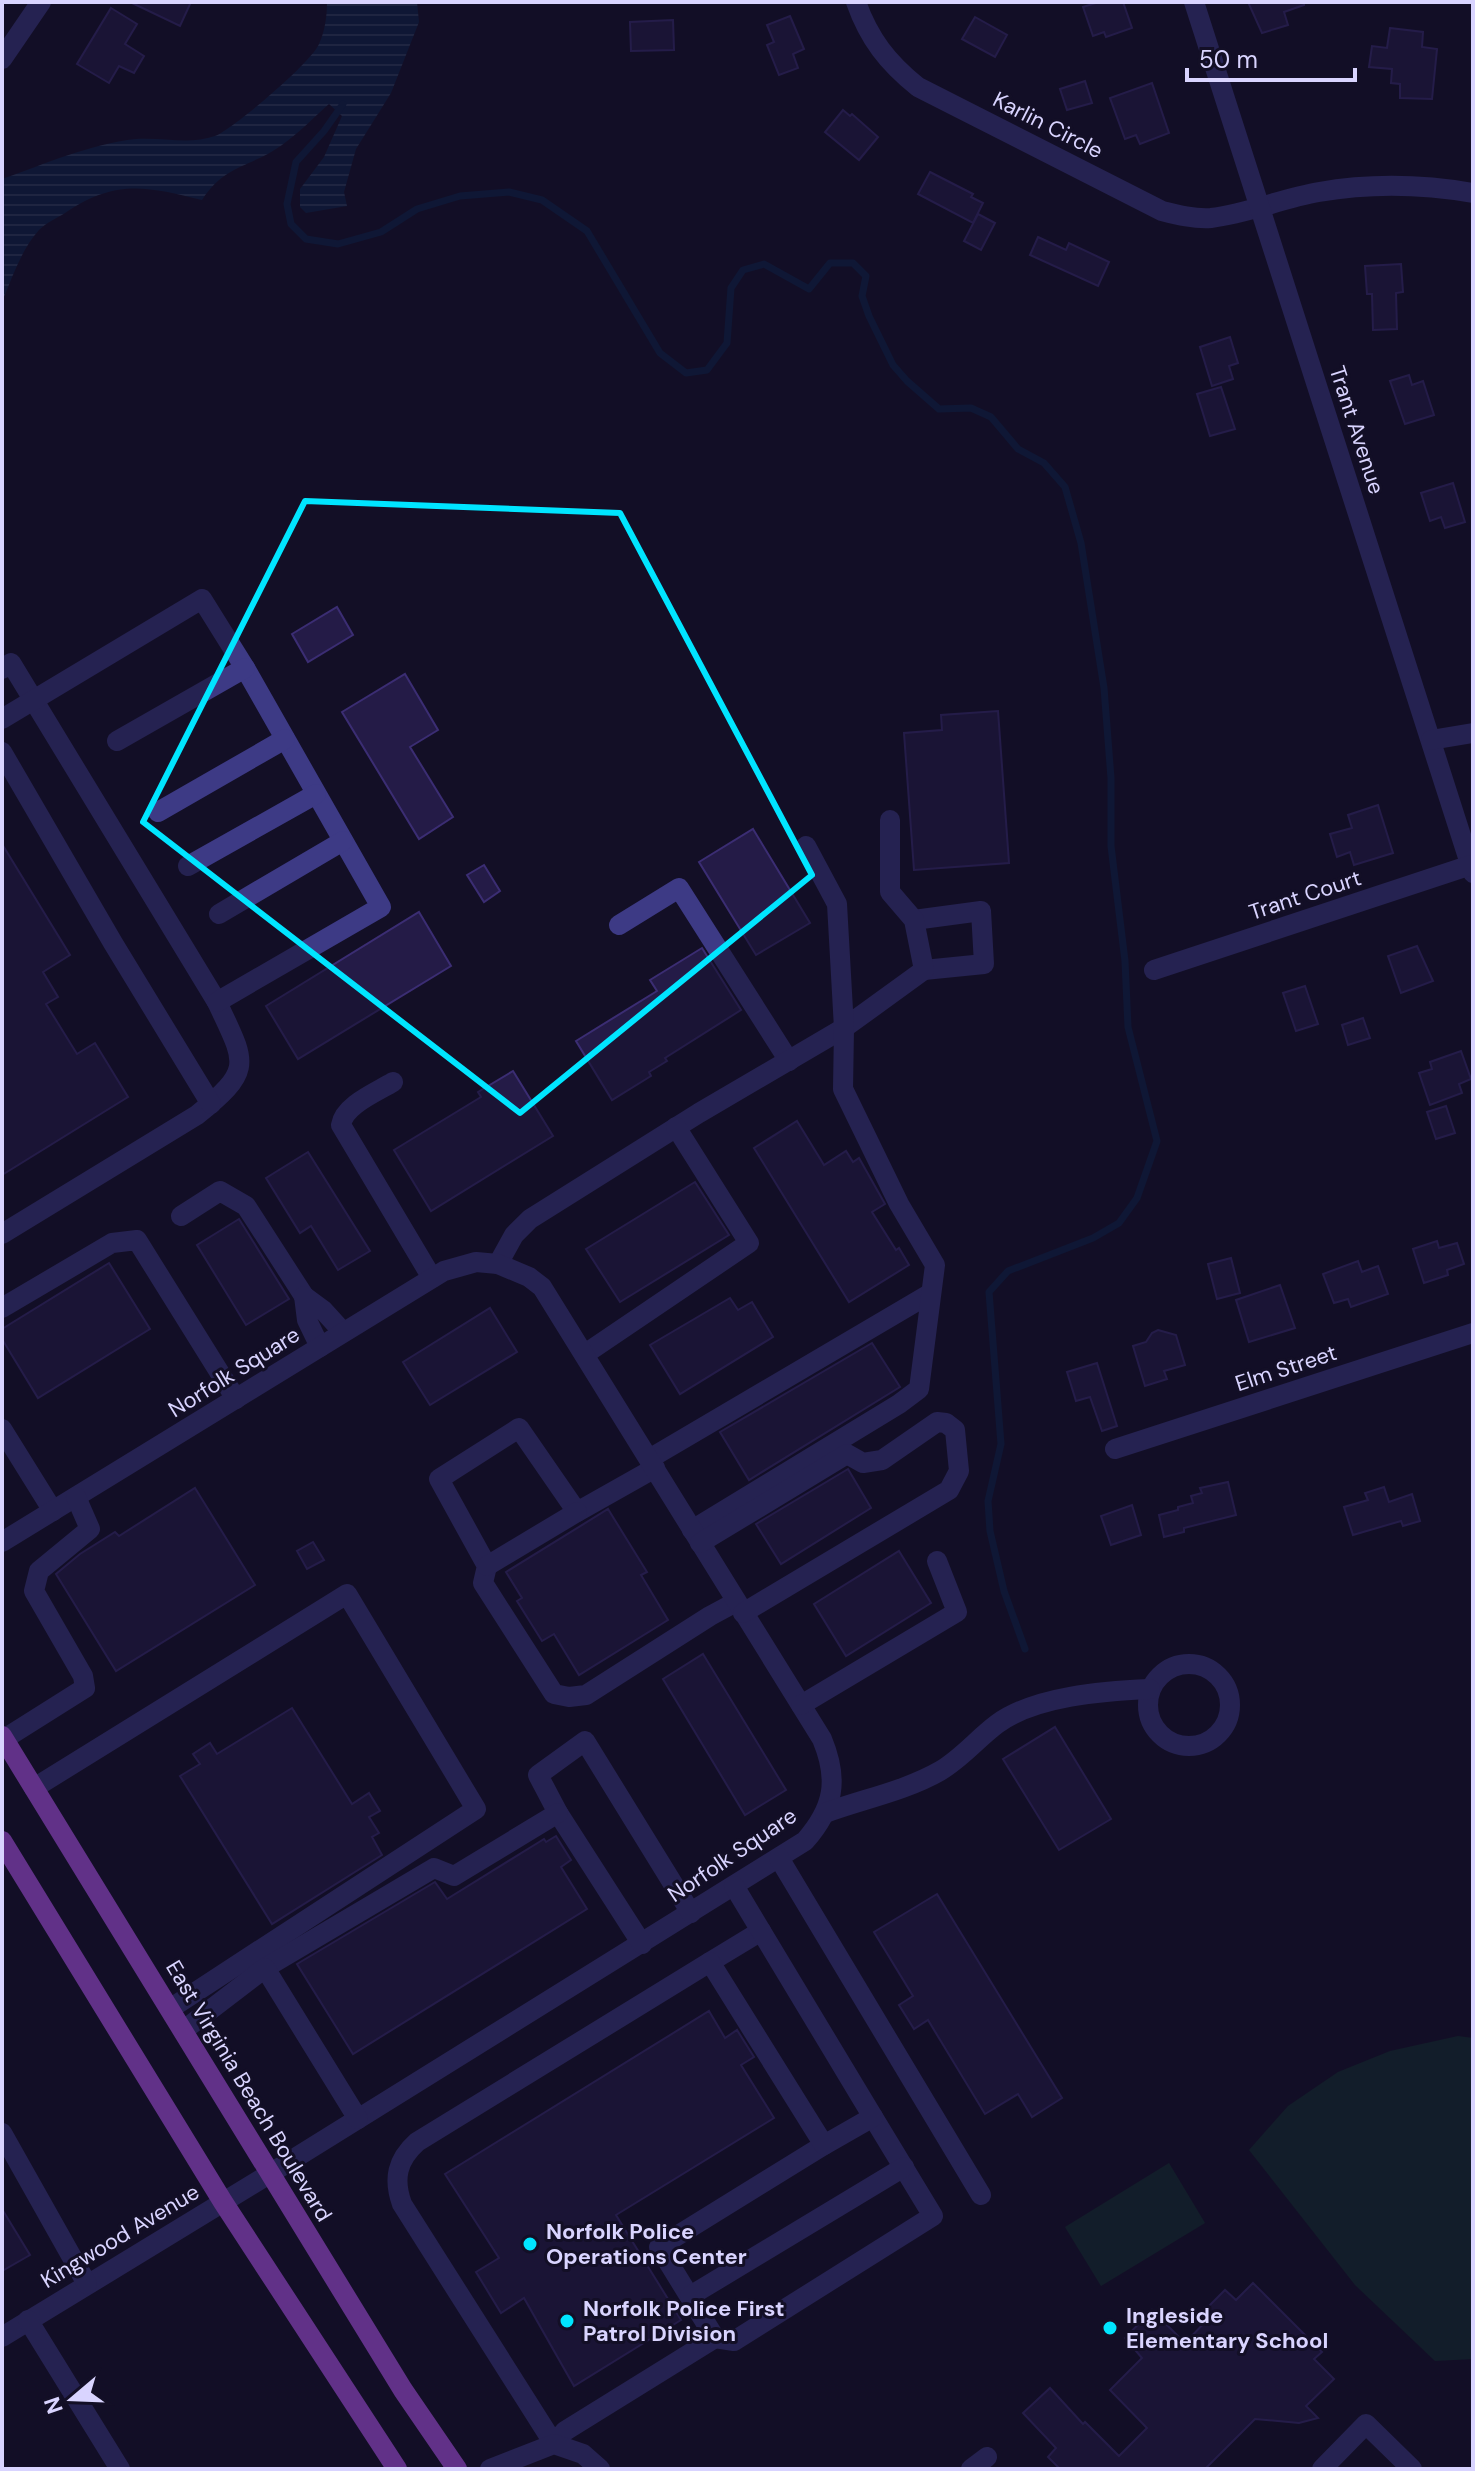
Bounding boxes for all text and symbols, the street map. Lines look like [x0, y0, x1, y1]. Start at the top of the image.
scale bar [1187, 32, 1355, 82]
text: 50 m [1199, 44, 1258, 75]
street label: Karlin Circle [988, 85, 1108, 165]
street label: Trant Avenue [1323, 362, 1391, 498]
street label: Trant Court [1245, 863, 1365, 927]
street label: Norfolk Square [163, 1320, 305, 1424]
street label: Elm Street [1232, 1338, 1340, 1398]
street label: Norfolk Square [662, 1801, 802, 1909]
street label: East Virginia Beach Boulevard [159, 1955, 339, 2227]
street label: Kingwood Avenue [35, 2177, 205, 2295]
place label: Norfolk Police Operations Center [546, 2217, 747, 2271]
marker: Norfolk Police Operations Center [521, 2235, 539, 2253]
place label: Norfolk Police First Patrol Division [583, 2294, 785, 2348]
place label: Ingleside Elementary School [1126, 2301, 1328, 2355]
marker: Norfolk Police First Patrol Division [558, 2312, 576, 2330]
marker: Ingleside Elementary School [1101, 2319, 1119, 2337]
north arrow [32, 2359, 112, 2439]
text: N [37, 2393, 70, 2418]

